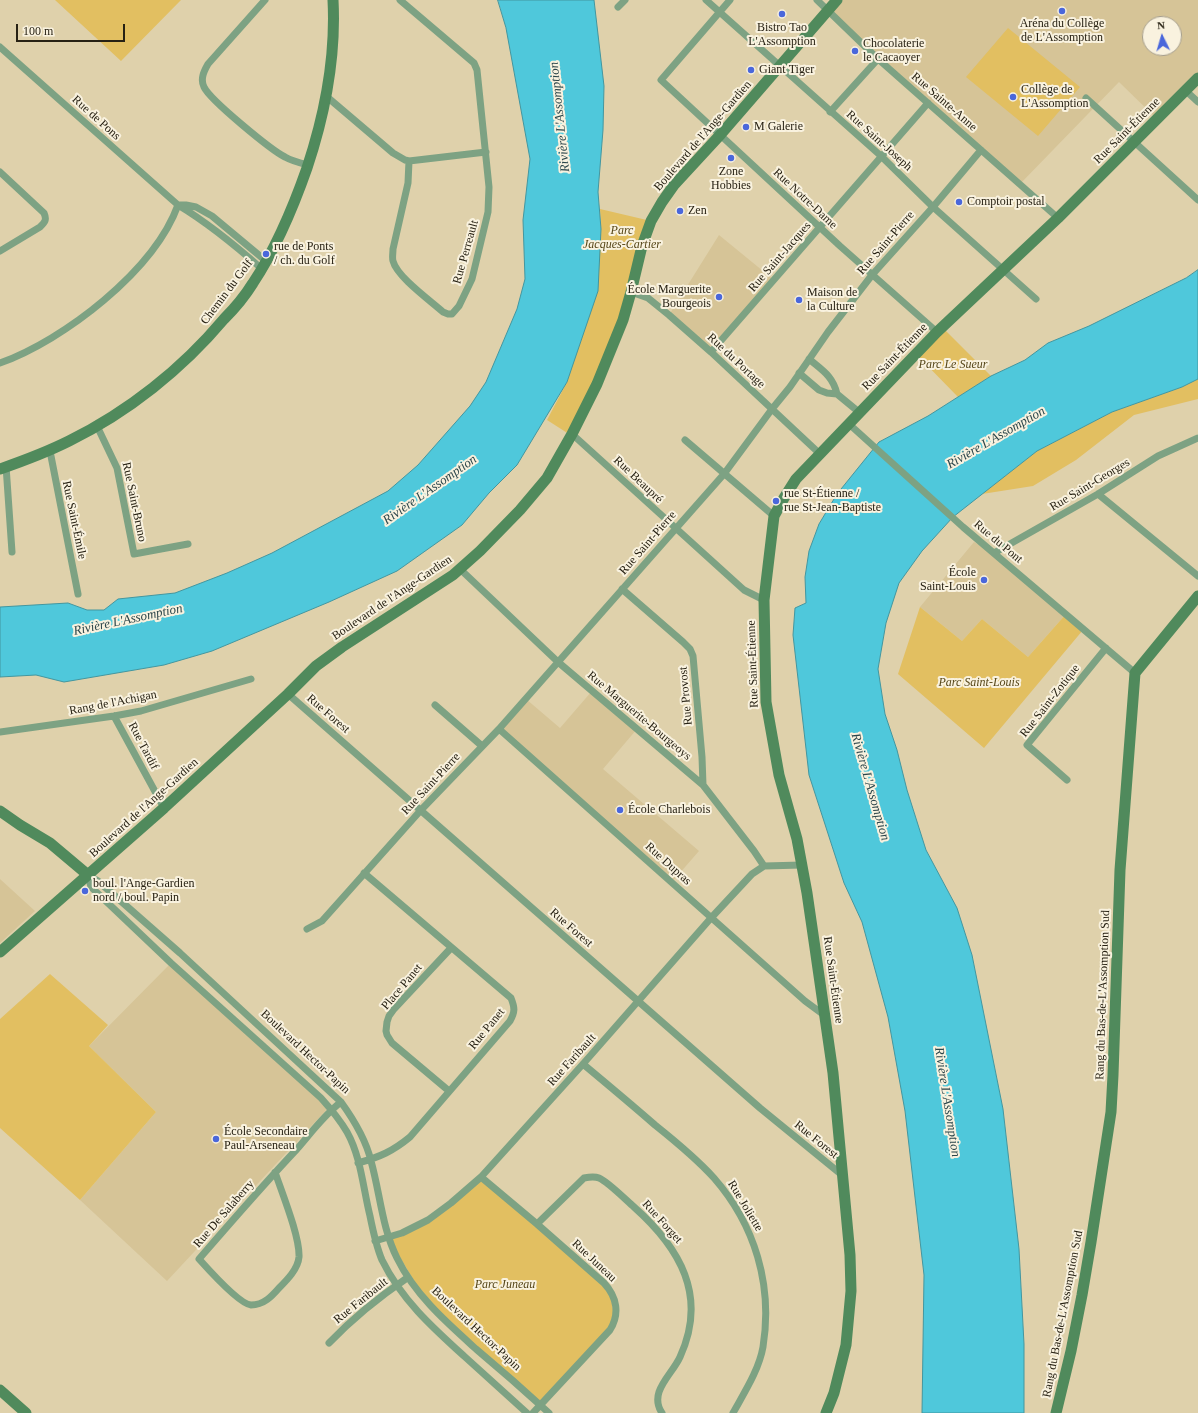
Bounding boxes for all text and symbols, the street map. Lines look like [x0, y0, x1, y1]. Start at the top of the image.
marker: Aréna du Collège de L'Assomption [1057, 6, 1067, 16]
marker: Bistro Tao L'Assomption [777, 9, 787, 19]
scale bar [18, 16, 127, 42]
north arrow [1142, 16, 1182, 56]
place label: Aréna du Collège de L'Assomption [1020, 17, 1104, 45]
text: N [1157, 19, 1166, 31]
place label: Bistro Tao L'Assomption [748, 21, 816, 49]
text: 100 m [23, 24, 53, 38]
place label: Chocolaterie le Cacaoyer [863, 37, 924, 65]
marker: Chocolaterie le Cacaoyer [850, 46, 860, 56]
water label: Rivière L'Assomption [546, 61, 574, 173]
place label: Giant Tiger [759, 63, 814, 77]
marker: Giant Tiger [746, 65, 756, 75]
street label: Rue Sainte-Anne [908, 70, 980, 134]
street label: Boulevard de l'Ange-Gardien [651, 78, 755, 194]
place label: Collège de L'Assomption [1021, 83, 1088, 111]
marker: Collège de L'Assomption [1008, 92, 1018, 102]
street label: Rue de Pons [69, 93, 123, 143]
street label: Rue Saint-Étienne [1091, 95, 1163, 167]
street label: Rue Saint-Joseph [843, 108, 915, 174]
place label: M Galerie [754, 120, 803, 134]
marker: M Galerie [741, 122, 751, 132]
marker: Zone Hobbies [726, 153, 736, 163]
place label: Zone Hobbies [711, 165, 751, 193]
street label: Rue Notre-Dame [770, 166, 840, 232]
place label: Comptoir postal [967, 195, 1045, 209]
marker: Comptoir postal [954, 197, 964, 207]
place label: Zen [688, 204, 707, 218]
marker: Zen [675, 206, 685, 216]
street label: Rue Saint-Pierre [854, 208, 918, 278]
street label: Rue Perreault [450, 218, 482, 286]
street label: Rue Saint-Jacques [746, 219, 814, 295]
park label: Parc Jacques-Cartier [583, 224, 661, 252]
place label: rue de Ponts / ch. du Golf [274, 240, 335, 268]
marker: rue de Ponts / ch. du Golf [261, 249, 271, 259]
street label: Chemin du Golf [198, 257, 256, 327]
place label: École Marguerite Bourgeois [628, 283, 711, 311]
place label: Maison de la Culture [807, 286, 857, 314]
marker: École Marguerite Bourgeois [714, 292, 724, 302]
marker: Maison de la Culture [794, 295, 804, 305]
street label: Rue Saint-Étienne [859, 320, 931, 394]
street label: Rue du Portage [704, 331, 768, 391]
park label: Parc Le Sueur [919, 358, 987, 372]
water label: Rivière L'Assomption [944, 403, 1048, 473]
water label: Rivière L'Assomption [380, 452, 480, 528]
street label: Rue Beaupré [610, 453, 666, 507]
street label: Rue Saint-Georges [1047, 455, 1133, 515]
street label: Rue Saint-Bruno [119, 461, 149, 543]
street label: Rue Saint-Émile [59, 480, 89, 560]
place label: rue St-Étienne / rue St-Jean-Baptiste [784, 487, 881, 515]
marker: rue St-Étienne / rue St-Jean-Baptiste [771, 496, 781, 506]
street label: Rue Saint-Pierre [616, 508, 680, 578]
street label: Rue du Pont [971, 517, 1025, 567]
street label: Boulevard de l'Ange-Gardien [329, 552, 455, 644]
place label: École Saint-Louis [920, 566, 976, 594]
marker: École Saint-Louis [979, 575, 989, 585]
water label: Rivière L'Assomption [72, 601, 184, 639]
street label: Rue Saint-Étienne [744, 620, 762, 708]
street label: Rue Saint-Zotique [1017, 662, 1083, 740]
street label: Rue Provost [676, 666, 696, 726]
street label: Rue Marguerite-Bourgeoys [584, 668, 694, 764]
park label: Parc Saint-Louis [938, 676, 1020, 690]
street label: Rang de l'Achigan [68, 687, 158, 719]
street label: Rue Forest [304, 691, 352, 737]
street label: Rue Tardif [125, 720, 161, 772]
water label: Rivière L'Assomption [847, 732, 893, 842]
street label: Rue Saint-Pierre [399, 750, 463, 818]
street label: Boulevard de l'Ange-Gardien [87, 755, 201, 861]
place label: École Charlebois [628, 803, 710, 817]
marker: École Charlebois [615, 805, 625, 815]
street label: Rue Dupras [642, 840, 694, 888]
place label: boul. l'Ange-Gardien nord / boul. Papin [93, 877, 194, 905]
marker: boul. l'Ange-Gardien nord / boul. Papin [80, 886, 90, 896]
street label: Rue Forest [547, 905, 595, 951]
street label: Rang du Bas-de-L'Assomption Sud [1093, 910, 1113, 1080]
street label: Rue Saint-Étienne [820, 936, 846, 1024]
street label: Place Panet [379, 961, 425, 1013]
street label: Rue Panet [466, 1005, 508, 1053]
street label: Boulevard Hector-Papin [257, 1007, 353, 1097]
street label: Rue Faribault [545, 1031, 599, 1089]
water label: Rivière L'Assomption [931, 1046, 963, 1158]
street label: Rue Forest [791, 1118, 841, 1162]
place label: École Secondaire Paul-Arseneau [224, 1125, 308, 1153]
marker: École Secondaire Paul-Arseneau [211, 1134, 221, 1144]
street label: Rue De Salaberry [191, 1177, 257, 1251]
street label: Rue Joliette [724, 1178, 766, 1234]
street label: Rue Forget [639, 1197, 685, 1247]
street label: Rang du Bas-de-L'Assomption Sud [1040, 1229, 1086, 1399]
street label: Rue Juneau [569, 1237, 619, 1285]
street label: Rue Faribault [331, 1275, 391, 1327]
park label: Parc Juneau [475, 1278, 535, 1292]
street label: Boulevard Hector-Papin [428, 1284, 524, 1374]

